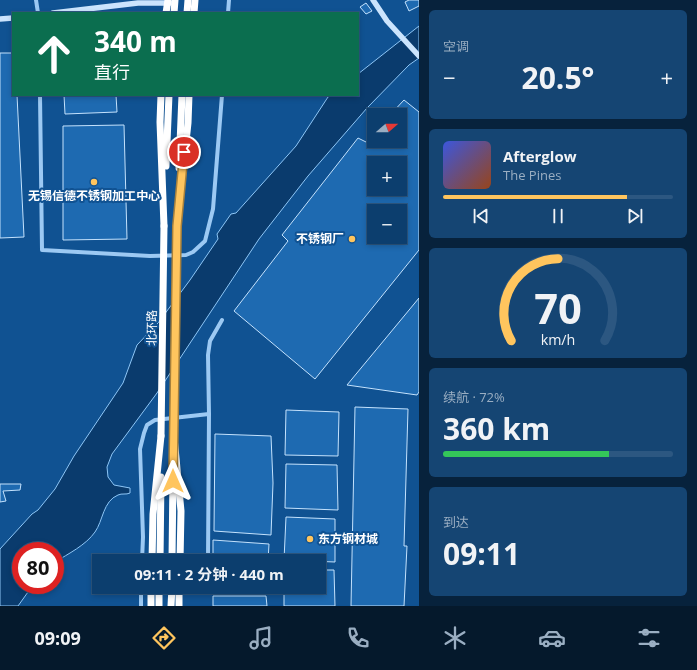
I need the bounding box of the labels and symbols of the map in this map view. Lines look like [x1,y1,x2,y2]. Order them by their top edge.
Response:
north arrow [367,108,407,148]
pin [167,135,201,169]
marker: 无锡信德不锈钢加工中心 [89,177,99,187]
place label: 无锡信德不锈钢加工中心 [28,187,160,204]
place label: 不锈钢厂 [296,230,344,247]
marker: 不锈钢厂 [347,234,357,244]
street label: 北环路 [143,310,160,346]
position arrow [152,460,194,502]
place label: 东方钢材城 [318,530,378,547]
marker: 东方钢材城 [305,534,315,544]
speed limit sign: 80 [12,542,64,594]

